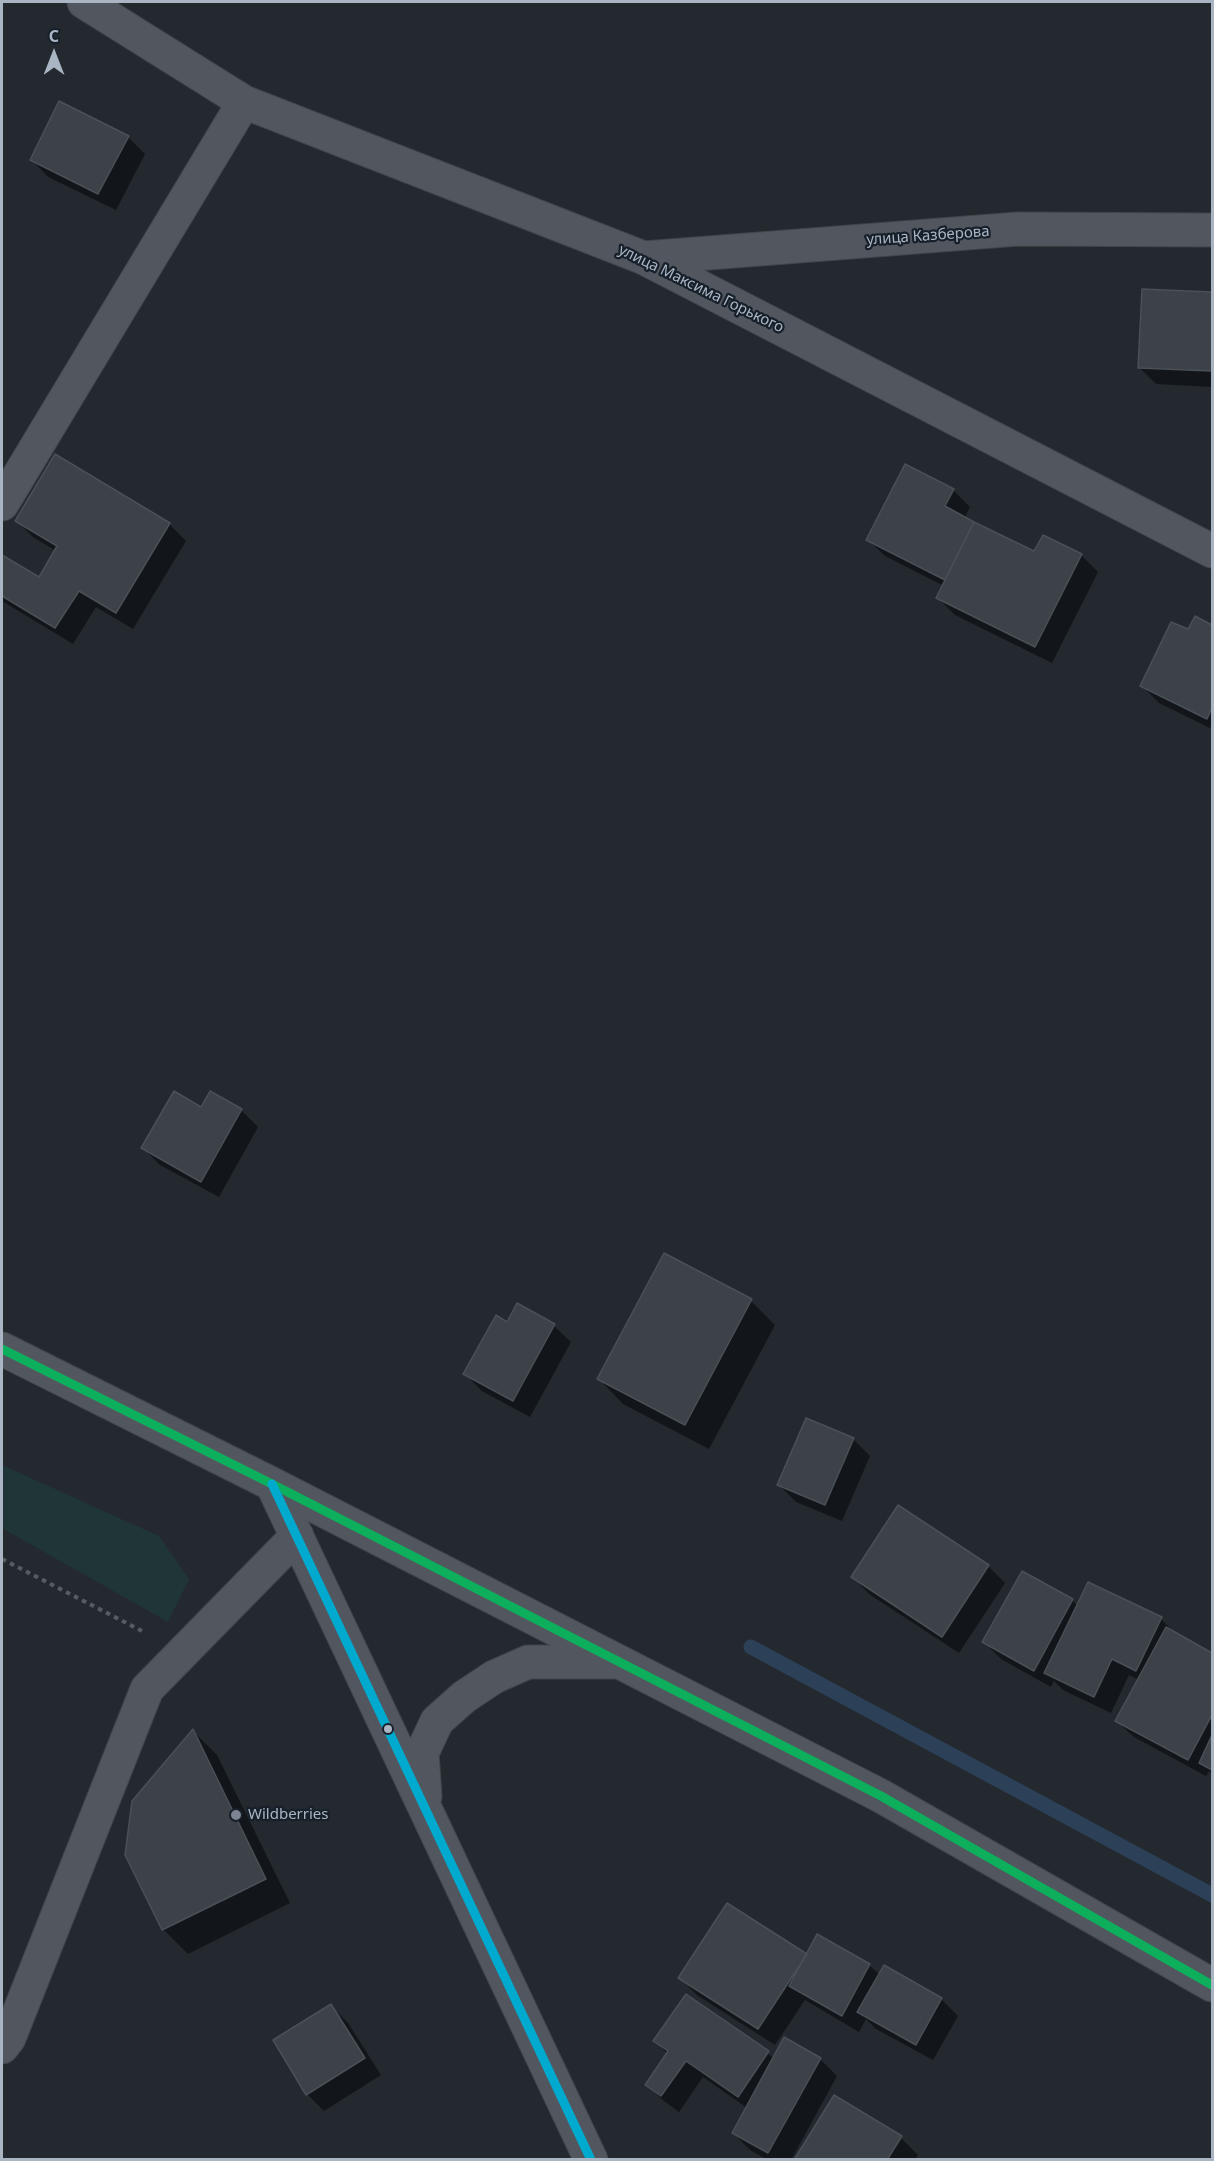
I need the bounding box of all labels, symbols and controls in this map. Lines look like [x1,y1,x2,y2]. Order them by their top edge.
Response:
north arrow [24,24,84,84]
text: С [49,25,59,47]
street label: улица Казберова [866,223,990,249]
street label: улица Максима Горького [615,241,787,337]
unlabelled marker [382,1723,394,1735]
place label: Wildberries [248,1806,329,1824]
marker: Wildberries [229,1808,243,1822]

